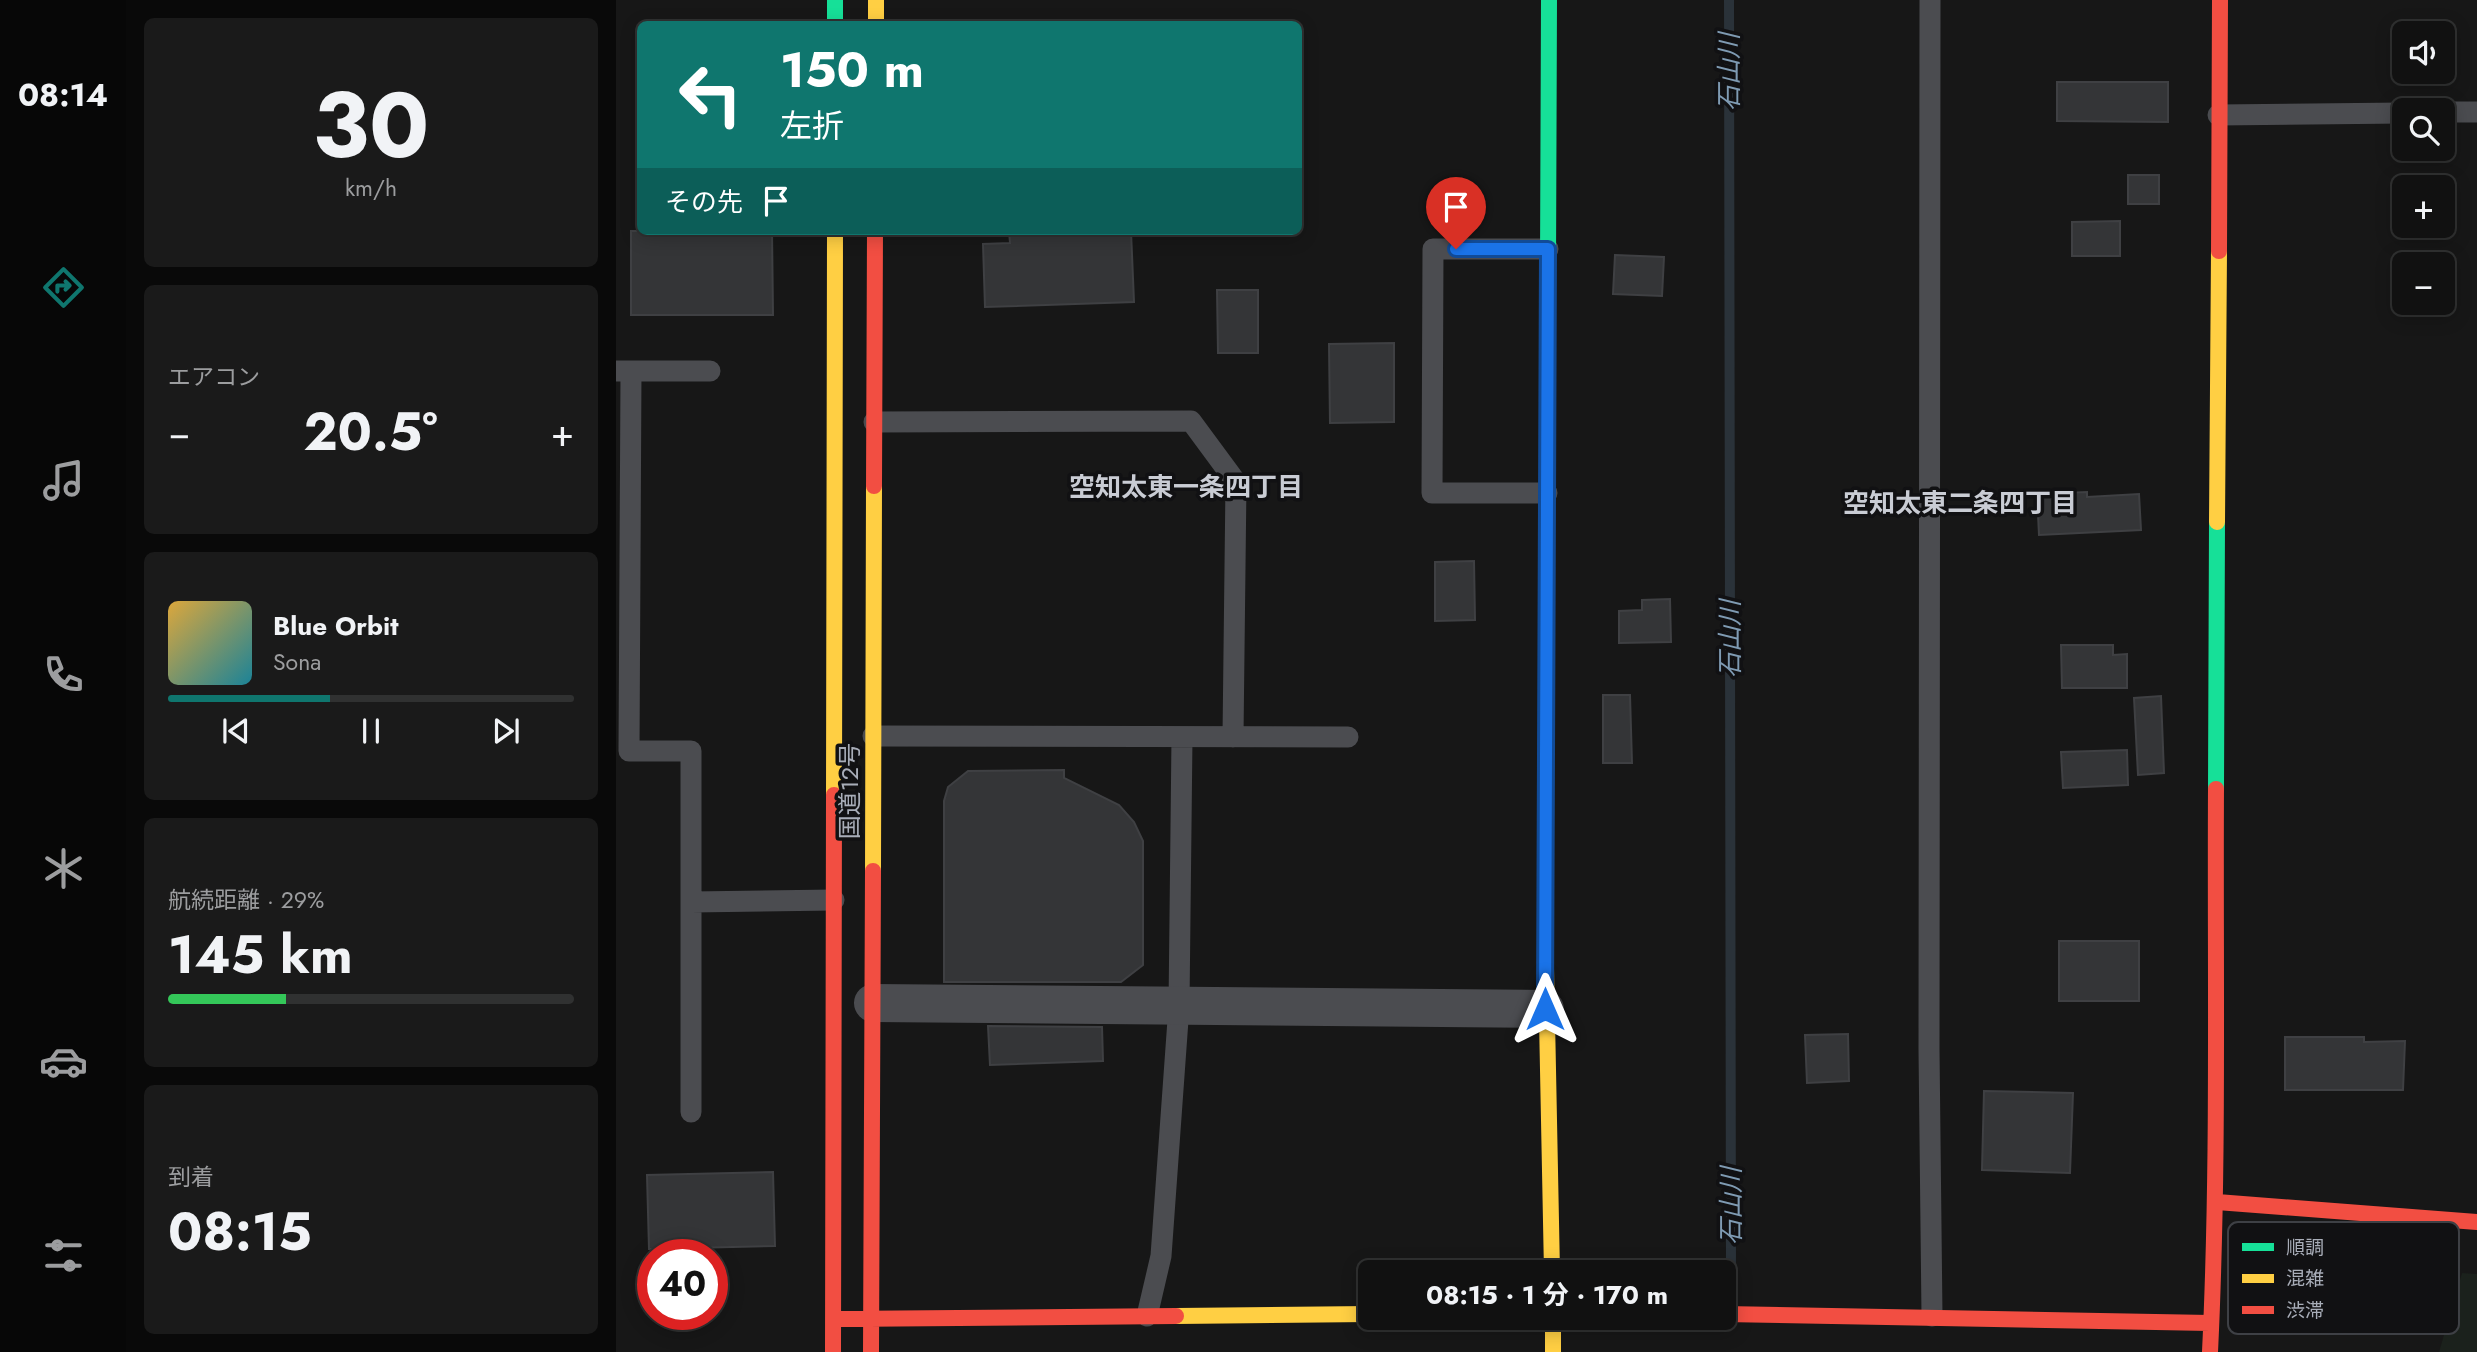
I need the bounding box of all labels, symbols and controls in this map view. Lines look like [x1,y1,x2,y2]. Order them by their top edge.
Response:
map controls [2392,21,2455,315]
button: sound [2392,21,2455,84]
water label: 石山川 [1710,30,1748,111]
text: 150 m [780,35,924,105]
icon: left [665,49,756,140]
text: 30 [313,60,429,191]
text: 08:14 [18,72,108,118]
button: search [2392,98,2455,161]
text: 左折 [780,103,844,149]
text: km/h [345,171,397,205]
button: + [2392,175,2455,238]
pin [1426,177,1486,249]
icon: arrive [757,182,795,220]
text: その先 [665,183,743,221]
icon: arrive [1437,188,1475,226]
button: − [2392,252,2455,315]
icon: directions [39,263,88,312]
text: エアコン [168,360,260,394]
text: 20.5° [303,394,438,470]
text: − [168,405,190,460]
text: + [551,405,574,460]
icon: music [39,456,88,505]
district label: 空知太東一条四丁目 [1069,468,1303,506]
district label: 空知太東二条四丁目 [1843,484,2077,522]
water label: 石山川 [1711,597,1749,678]
text: Blue Orbit [273,607,398,645]
text: Sona [273,645,321,679]
icon: phone [39,650,88,699]
icon: previous [217,712,255,750]
icon: pause [352,712,390,750]
icon: next [487,712,525,750]
street label: 国道12号 [832,743,867,839]
icon: climate [39,844,88,893]
text: 航続距離 · 29% [168,883,324,917]
text: 145 km [168,917,353,993]
position arrow [1508,972,1582,1046]
icon: car [39,1037,88,1086]
text: 到着 [168,1160,214,1194]
water label: 石山川 [1712,1164,1750,1245]
text: 08:15 [168,1194,312,1270]
legend [2228,1222,2459,1334]
icon: filters [39,1231,88,1280]
text: 順調 [2286,1234,2324,1261]
speed limit sign: 40 [637,1239,728,1330]
text: 混雑 [2286,1265,2324,1292]
text: 08:15 · 1 分 · 170 m [1426,1276,1668,1314]
text: 渋滞 [2286,1297,2324,1324]

